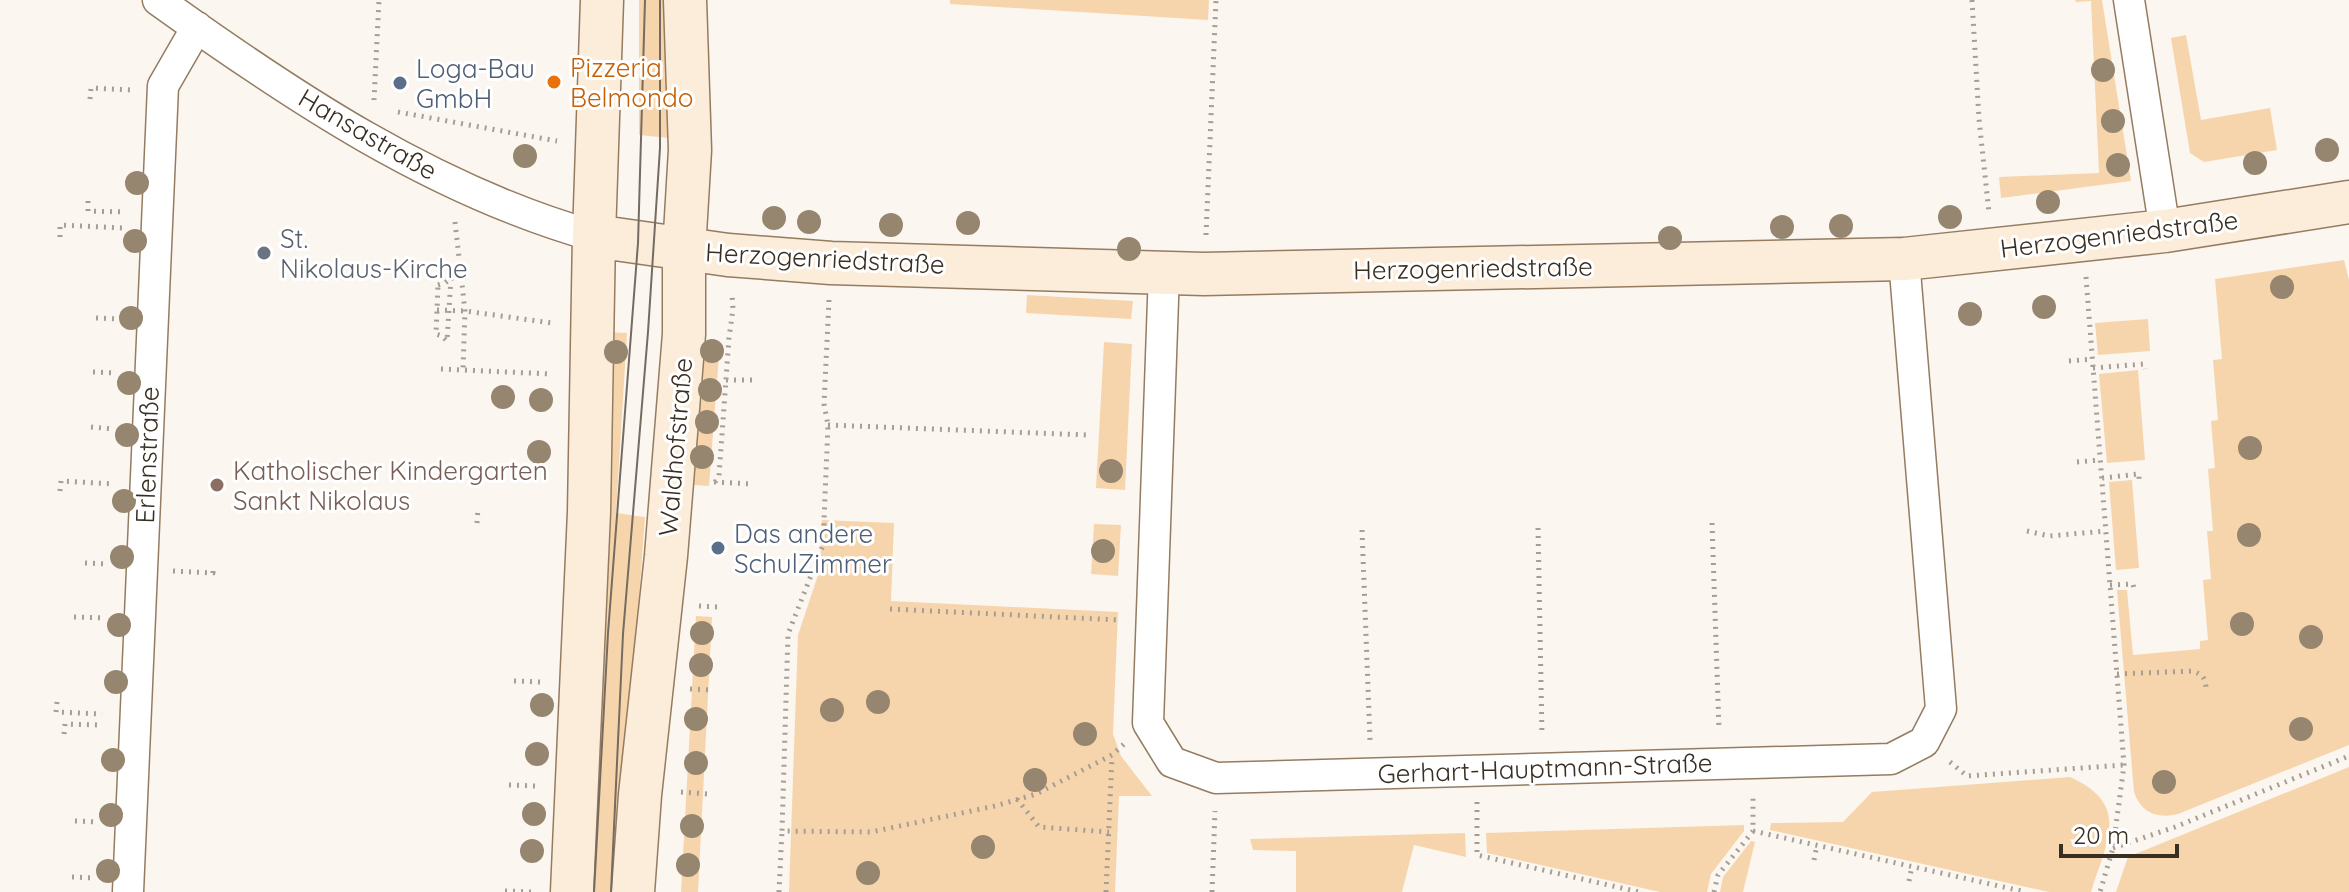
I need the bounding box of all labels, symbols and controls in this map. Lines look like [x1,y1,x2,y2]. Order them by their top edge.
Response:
place label: Pizzeria Belmondo [570,51,693,114]
place label: Loga-Bau GmbH [416,52,535,115]
marker: Pizzeria Belmondo [545,73,563,91]
marker: Loga-Bau GmbH [391,74,409,92]
street label: Hansastraße [293,81,443,187]
street label: Herzogenriedstraße [1998,203,2240,265]
place label: St. Nikolaus-Kirche [280,222,468,285]
street label: Herzogenriedstraße [704,235,946,281]
marker: St. Nikolaus-Kirche [255,244,273,262]
street label: Herzogenriedstraße [1353,249,1593,287]
street label: Waldhofstraße [651,356,699,538]
street label: Erlenstraße [128,386,166,524]
place label: Katholischer Kindergarten Sankt Nikolaus [233,454,548,517]
marker: Katholischer Kindergarten Sankt Nikolaus [208,476,226,494]
place label: Das andere SchulZimmer [734,517,892,580]
marker: Das andere SchulZimmer [709,539,727,557]
street label: Gerhart-Hauptmann-Straße [1377,746,1713,790]
scale bar [2061,808,2177,858]
text: 20 m [2073,820,2129,850]

